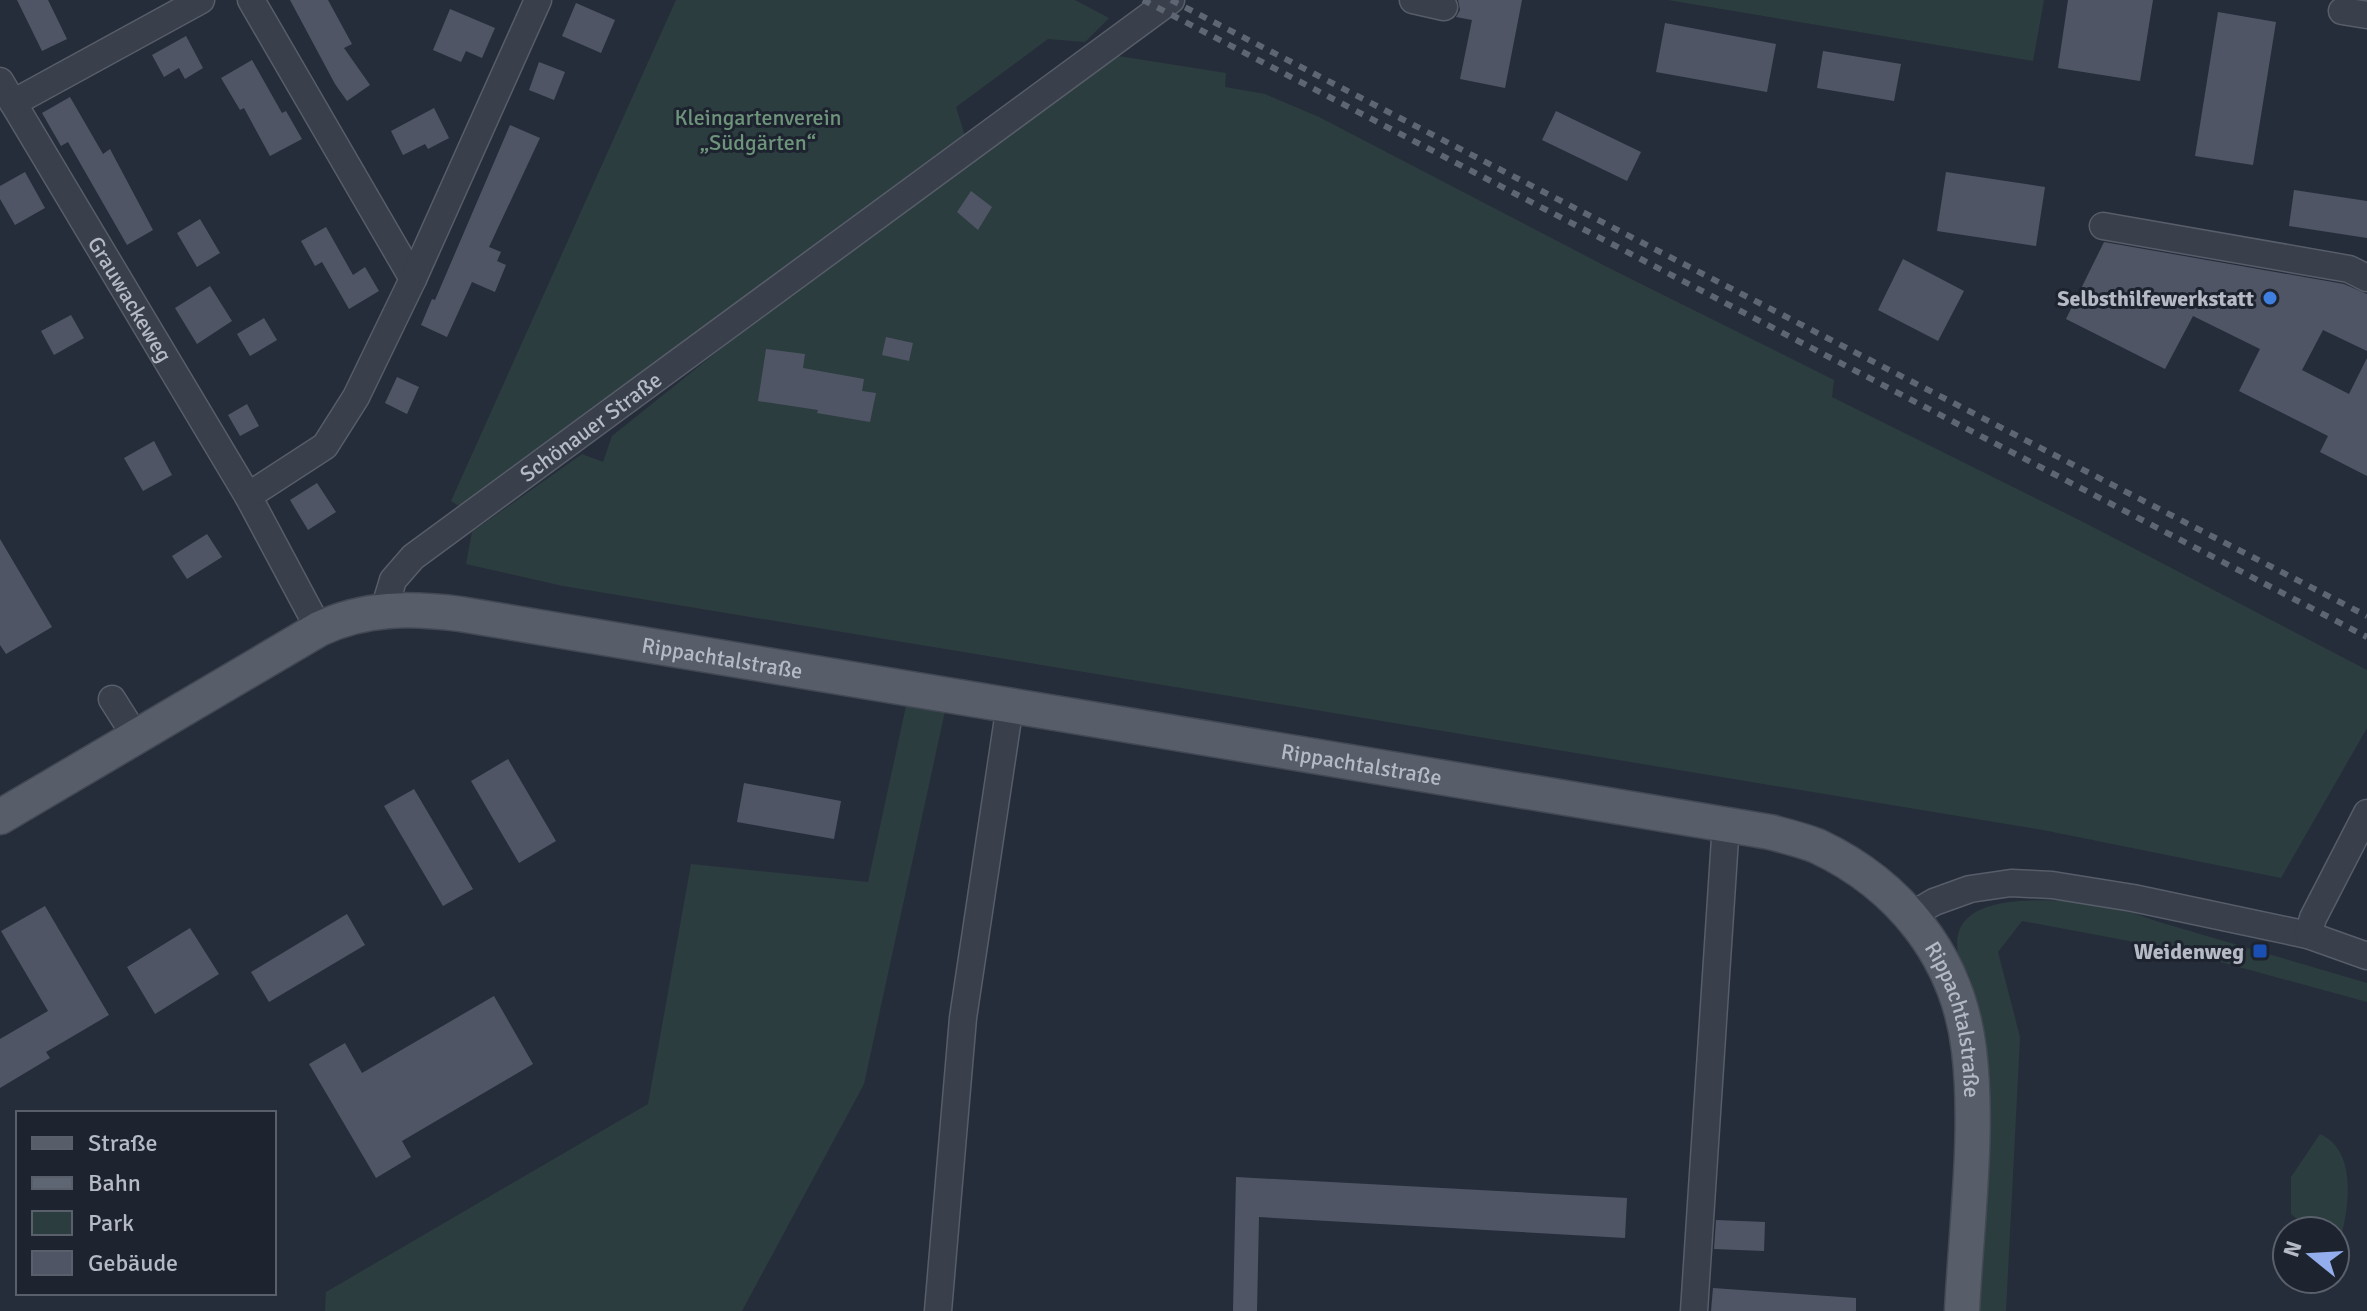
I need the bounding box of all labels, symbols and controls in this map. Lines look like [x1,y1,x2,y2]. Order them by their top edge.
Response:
park label: Kleingartenverein „Südgärten“ [674,104,842,156]
street label: Grauwackeweg [82,231,178,367]
place label: Selbsthilfewerkstatt [2057,285,2254,312]
marker: Selbsthilfewerkstatt [2261,289,2279,307]
street label: Schönauer Straße [514,366,667,488]
street label: Rippachtalstraße [640,631,805,684]
street label: Rippachtalstraße [1279,737,1444,791]
street label: Rippachtalstraße [1919,936,1986,1098]
place label: Weidenweg [2134,938,2244,965]
marker: Weidenweg [2251,942,2269,960]
legend [16,1111,276,1295]
text: Straße [88,1128,158,1158]
text: Bahn [88,1168,141,1198]
text: Park [88,1208,134,1238]
north arrow [2271,1215,2351,1295]
text: N [2277,1238,2308,1260]
text: Gebäude [88,1248,178,1278]

